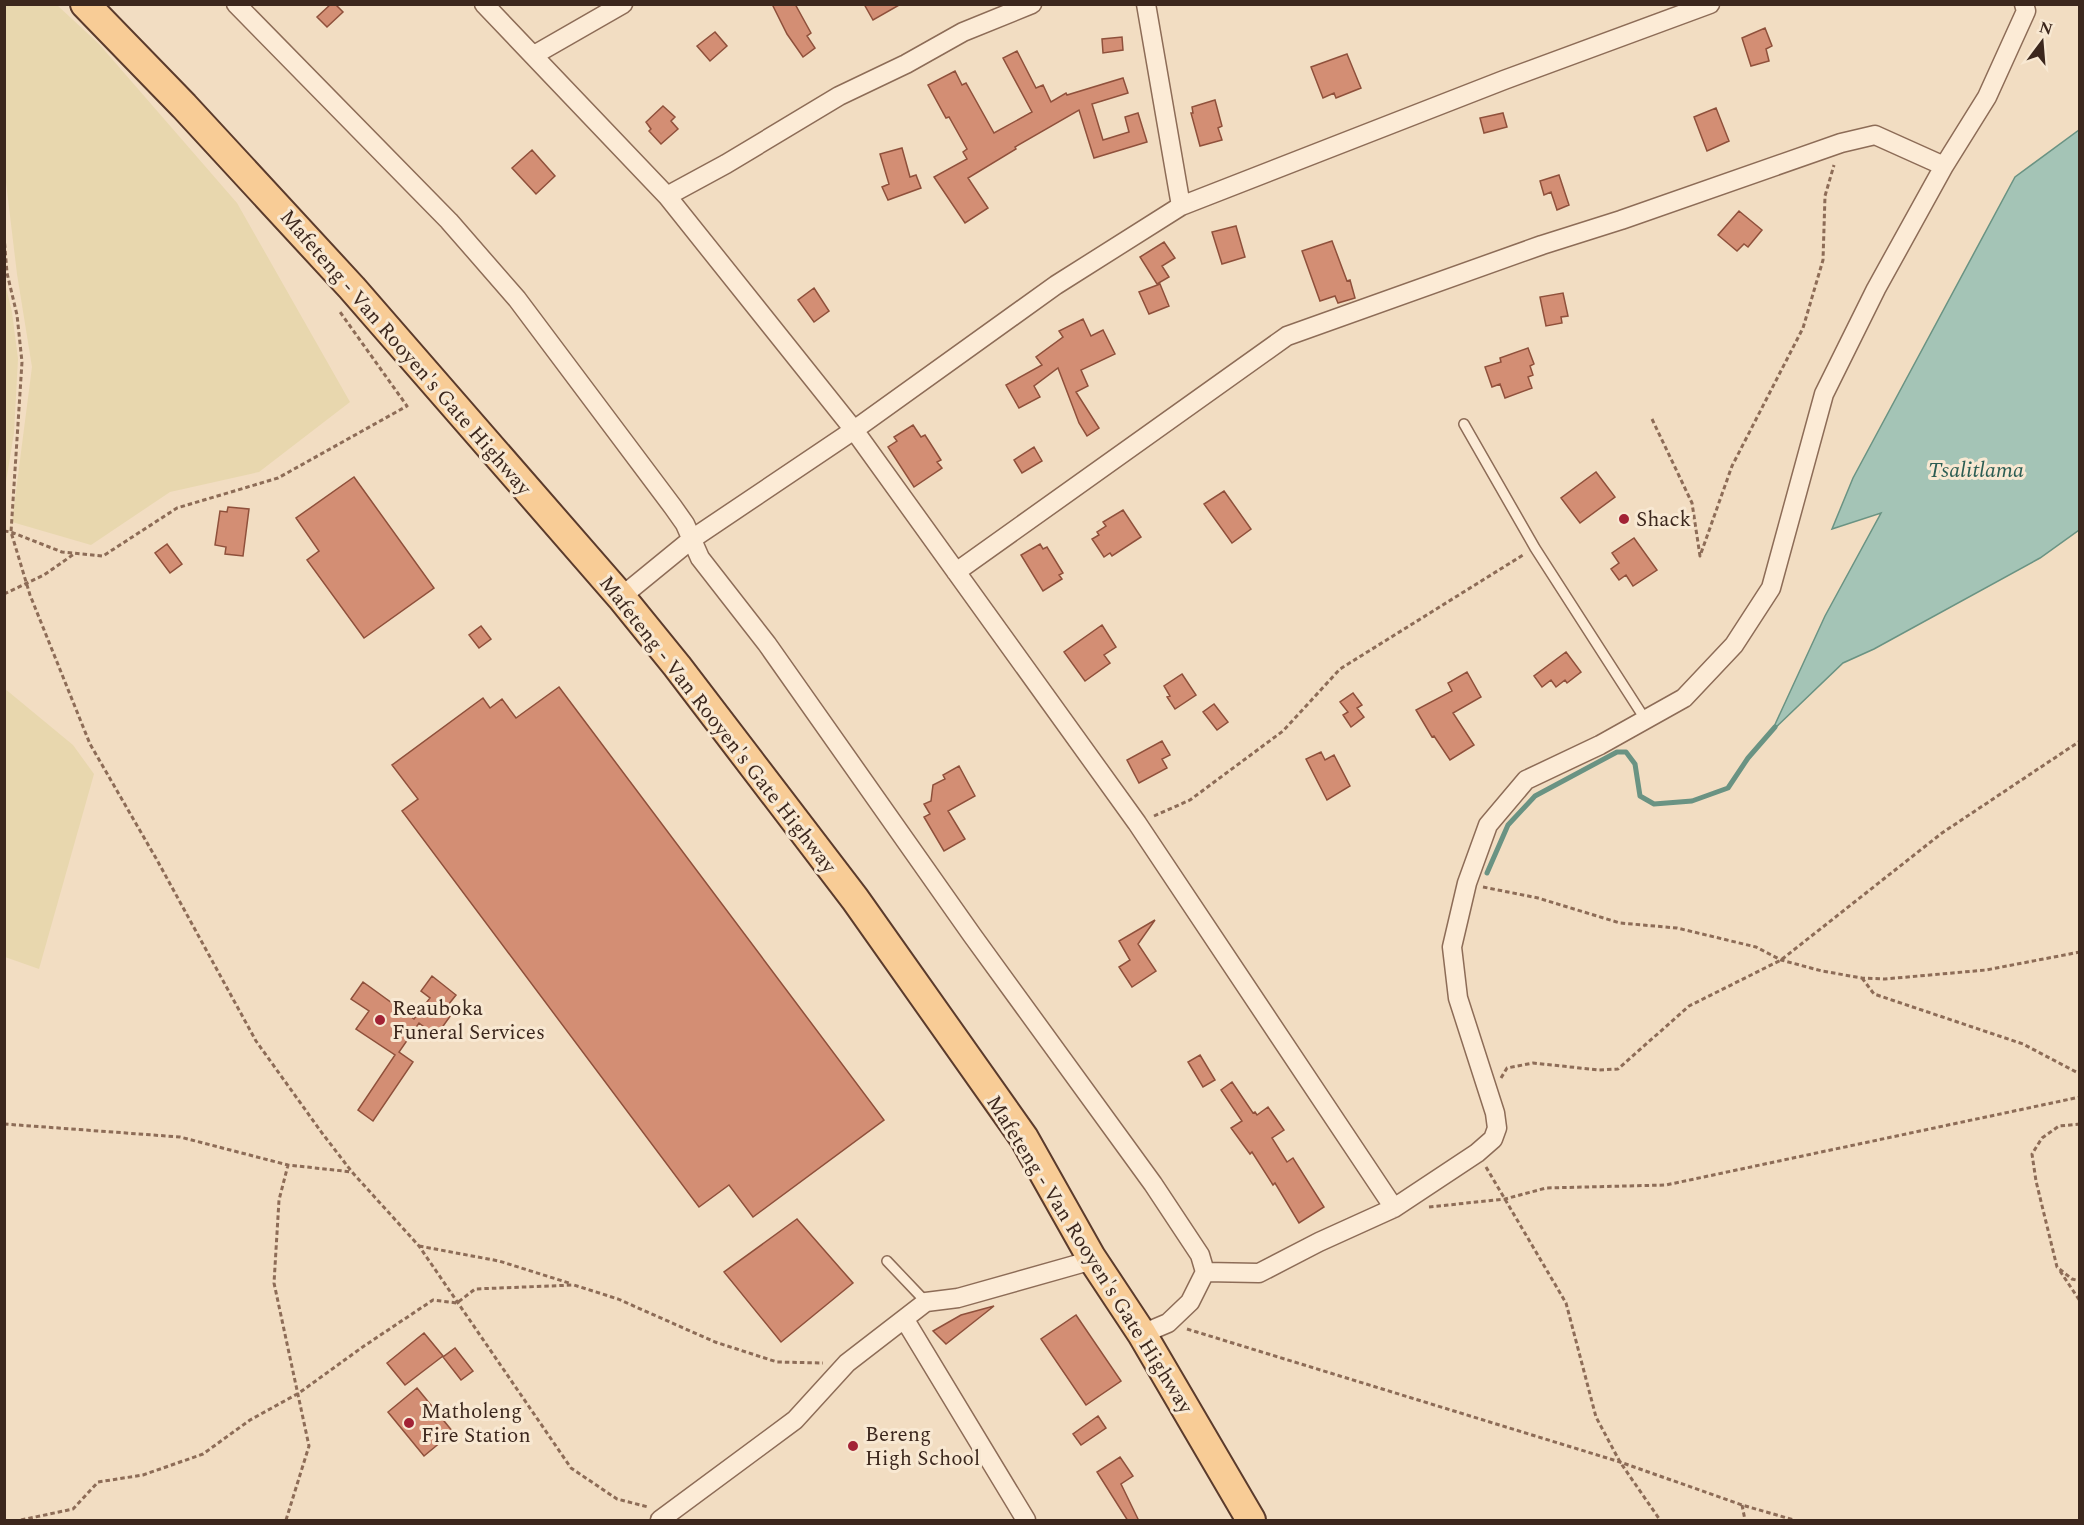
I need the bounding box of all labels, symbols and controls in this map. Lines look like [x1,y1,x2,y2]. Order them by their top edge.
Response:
north arrow [2012,12,2072,72]
text: N [2036,15,2055,42]
street label: Mafeteng - Van Rooyen's Gate Highway [272,202,539,504]
water label: Tsalitlama [1928,454,2024,487]
place label: Shack [1636,504,1692,536]
marker: Shack [1617,512,1631,526]
street label: Mafeteng - Van Rooyen's Gate Highway [591,569,844,881]
place label: Reauboka Funeral Services [392,993,545,1049]
marker: Reauboka Funeral Services [373,1013,387,1027]
street label: Mafeteng - Van Rooyen's Gate Highway [977,1089,1201,1421]
place label: Matholeng Fire Station [421,1396,531,1452]
marker: Matholeng Fire Station [402,1416,416,1430]
place label: Bereng High School [865,1419,980,1475]
marker: Bereng High School [846,1439,860,1453]

